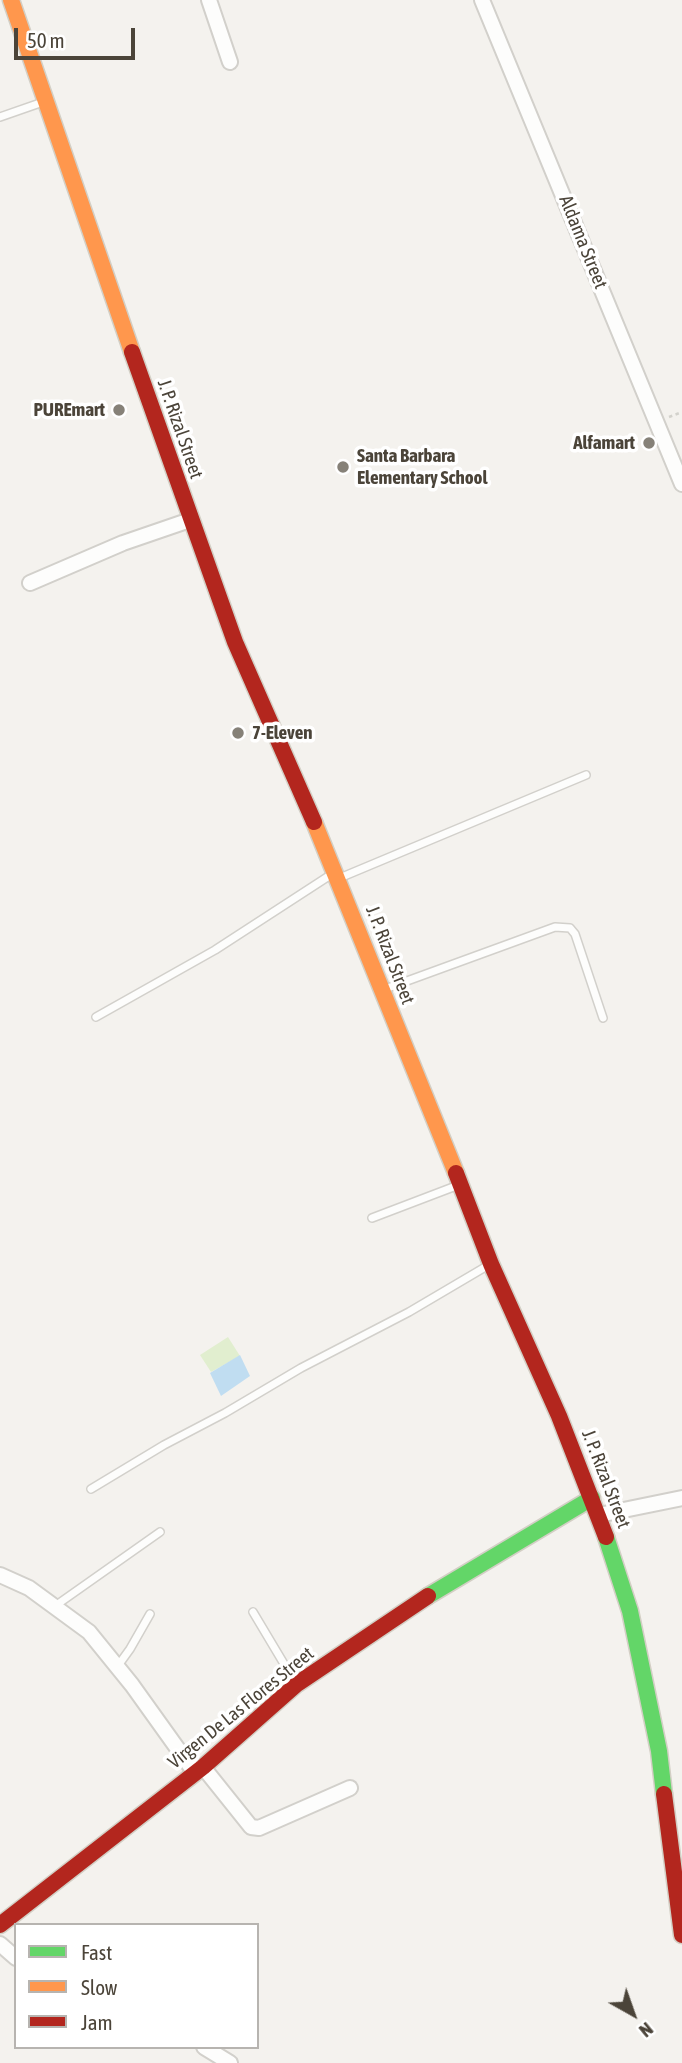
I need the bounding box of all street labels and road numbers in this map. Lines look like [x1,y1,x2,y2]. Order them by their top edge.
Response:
street label: Aldama Street [554,192,612,292]
street label: J. P. Rizal Street [152,376,208,482]
street label: J. P. Rizal Street [361,902,419,1008]
street label: J. P. Rizal Street [577,1426,635,1532]
street label: Virgen De Las Flores Street [164,1642,318,1774]

